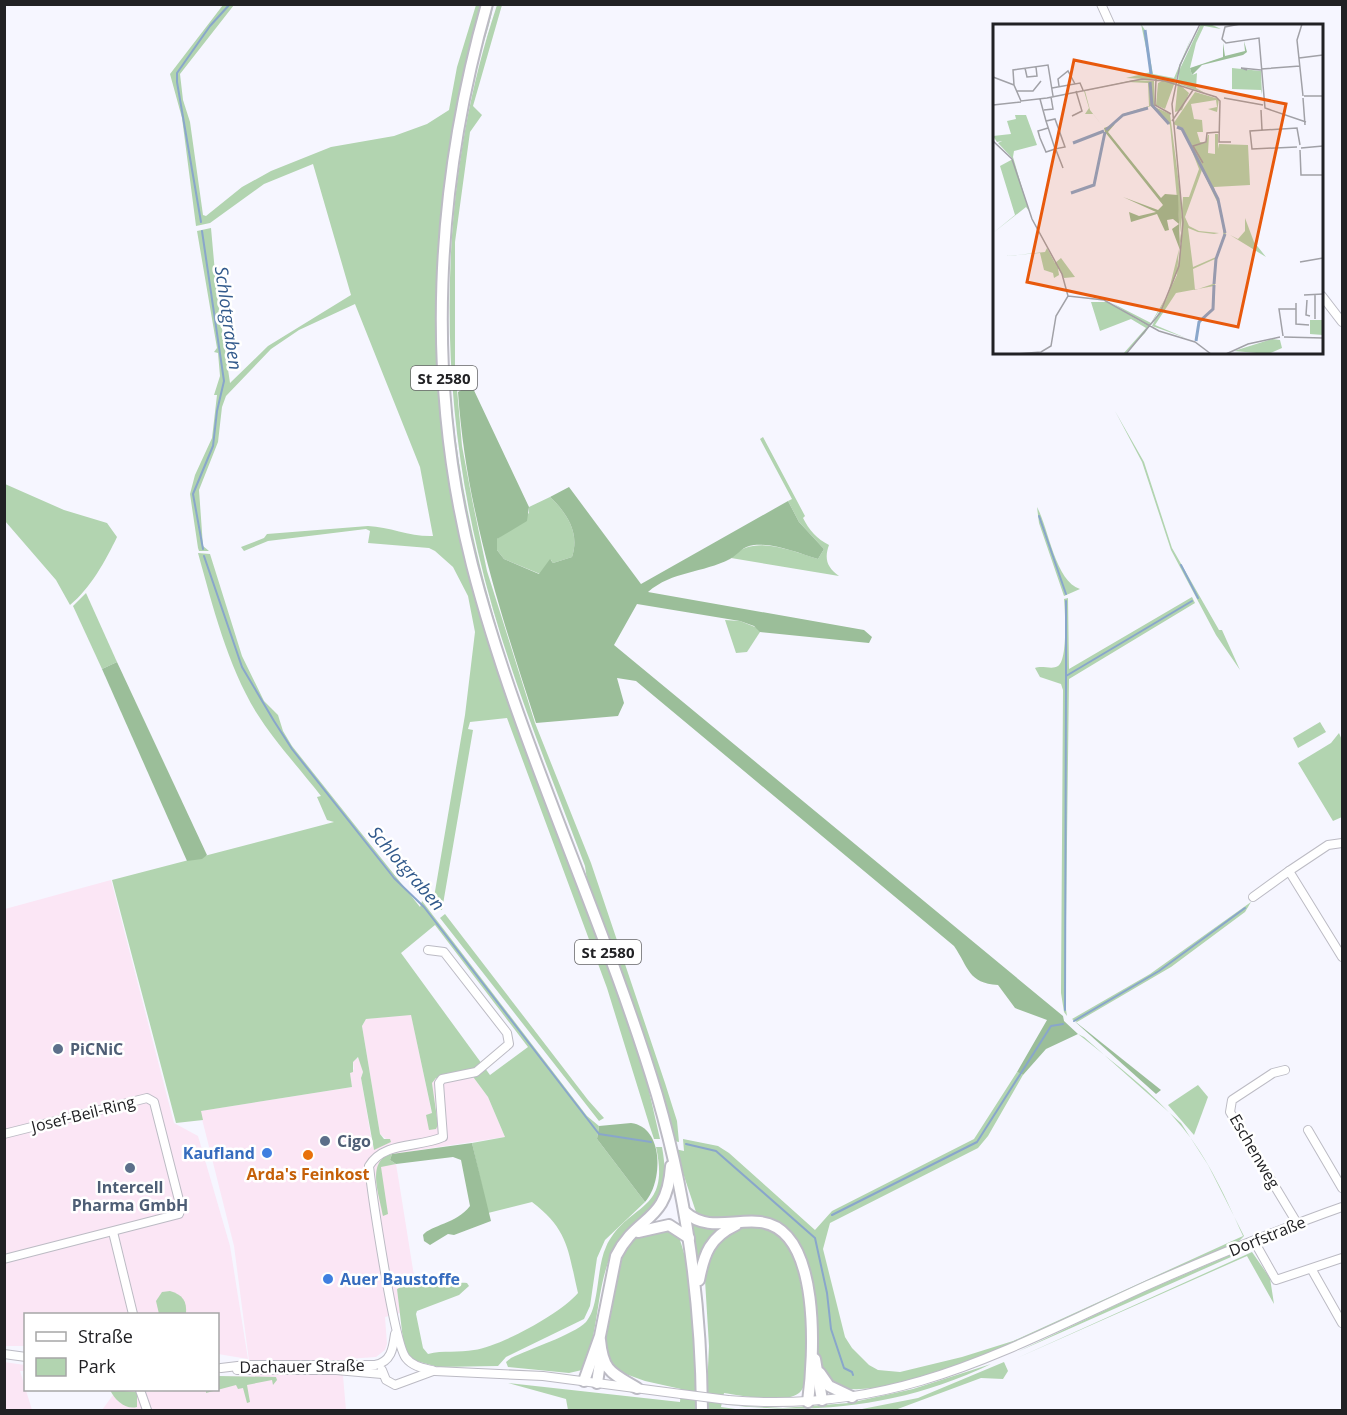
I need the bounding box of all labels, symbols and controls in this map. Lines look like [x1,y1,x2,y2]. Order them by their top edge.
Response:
inset map [993,24,1323,354]
water label: Schlotgraben [210,265,248,371]
road number: St 2580 [411,366,477,390]
water label: Schlotgraben [364,821,450,915]
road number: St 2580 [575,940,641,964]
place label: PiCNiC [70,1038,123,1060]
marker: PiCNiC [51,1042,65,1056]
street label: Josef-Beil-Ring [27,1090,137,1138]
street label: Eschenweg [1225,1110,1285,1193]
place label: Cigo [337,1130,371,1152]
marker: Cigo [318,1134,332,1148]
place label: Kaufland [183,1142,255,1164]
marker: Kaufland [260,1146,274,1160]
marker: Arda's Feinkost [301,1148,315,1162]
marker: Intercell Pharma GmbH [123,1161,137,1175]
place label: Arda's Feinkost [247,1163,369,1185]
place label: Intercell Pharma GmbH [72,1176,188,1216]
street label: Dorfstraße [1225,1211,1309,1261]
place label: Auer Baustoffe [340,1268,460,1290]
marker: Auer Baustoffe [321,1272,335,1286]
legend [24,1313,219,1391]
text: Straße [78,1324,133,1348]
text: Park [78,1354,116,1378]
street label: Dachauer Straße [239,1354,365,1378]

